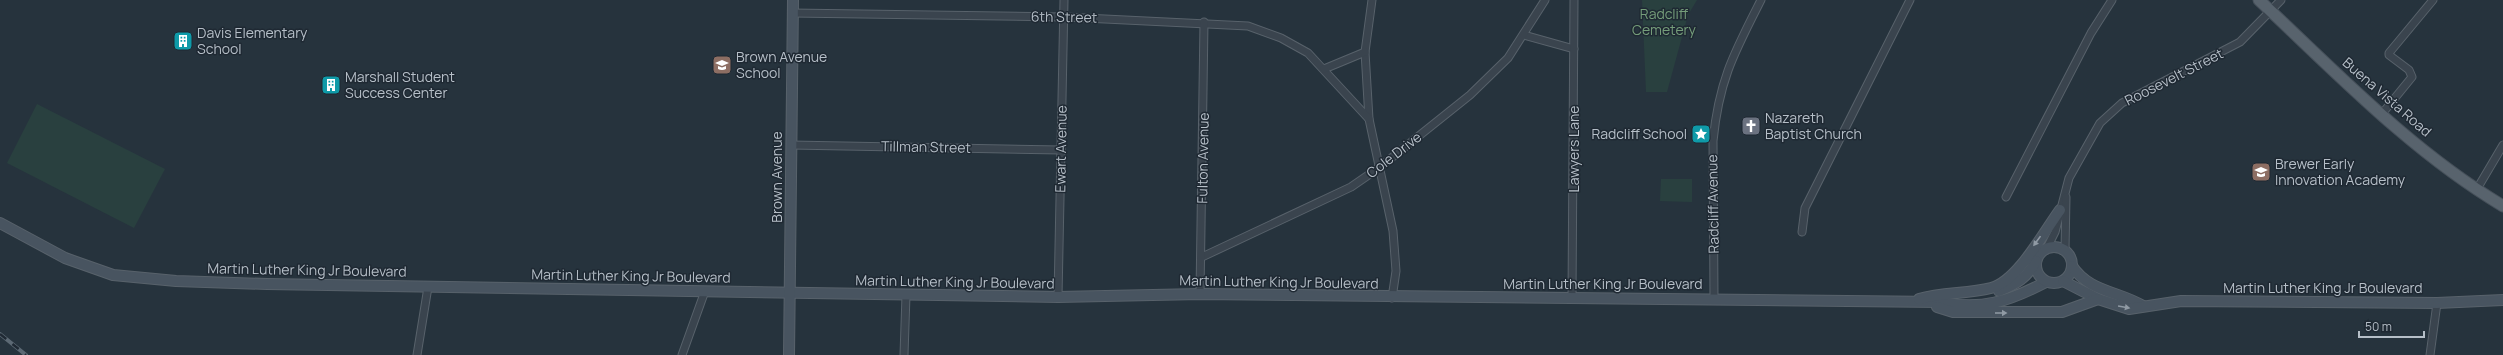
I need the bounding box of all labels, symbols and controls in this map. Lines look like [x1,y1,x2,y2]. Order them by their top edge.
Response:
park label: Radcliff Cemetery [1632,4,1697,39]
street label: 6th Street [1031,6,1098,27]
place label: Davis Elementary School [197,23,308,58]
building icon: Davis Elementary School [172,30,194,52]
street label: Roosevelt Street [2121,43,2227,110]
place label: Brown Avenue School [736,47,827,82]
street label: Buena Vista Road [2339,53,2436,141]
school or university icon: Brown Avenue School [711,54,733,76]
place label: Marshall Student Success Center [345,67,455,102]
building icon: Marshall Student Success Center [320,74,342,96]
street label: Ewart Avenue [1050,105,1071,193]
street label: Lawyers Lane [1564,106,1583,192]
place label: Nazareth Baptist Church [1765,108,1862,143]
street label: Fulton Avenue [1192,112,1213,204]
church icon: Nazareth Baptist Church [1740,115,1762,137]
place icon: Radcliff School [1690,123,1712,145]
place label: Radcliff School [1591,124,1687,143]
street label: Cole Drive [1362,127,1425,182]
street label: Brown Avenue [767,131,786,223]
street label: Tillman Street [881,136,972,157]
street label: Radcliff Avenue [1702,154,1723,254]
place label: Brewer Early Innovation Academy [2275,154,2406,189]
school or university icon: Brewer Early Innovation Academy [2250,161,2272,183]
one-way arrow [2033,236,2041,247]
street label: Martin Luther King Jr Boulevard [207,258,407,281]
street label: Martin Luther King Jr Boulevard [531,264,731,287]
street label: Martin Luther King Jr Boulevard [855,270,1055,293]
street label: Martin Luther King Jr Boulevard [1179,270,1379,293]
street label: Martin Luther King Jr Boulevard [1503,274,1703,293]
street label: Martin Luther King Jr Boulevard [2223,278,2423,297]
one-way arrow [2118,304,2131,310]
one-way arrow [1995,310,2008,316]
scale bar [2359,313,2424,339]
text: 50 m [2365,318,2392,335]

